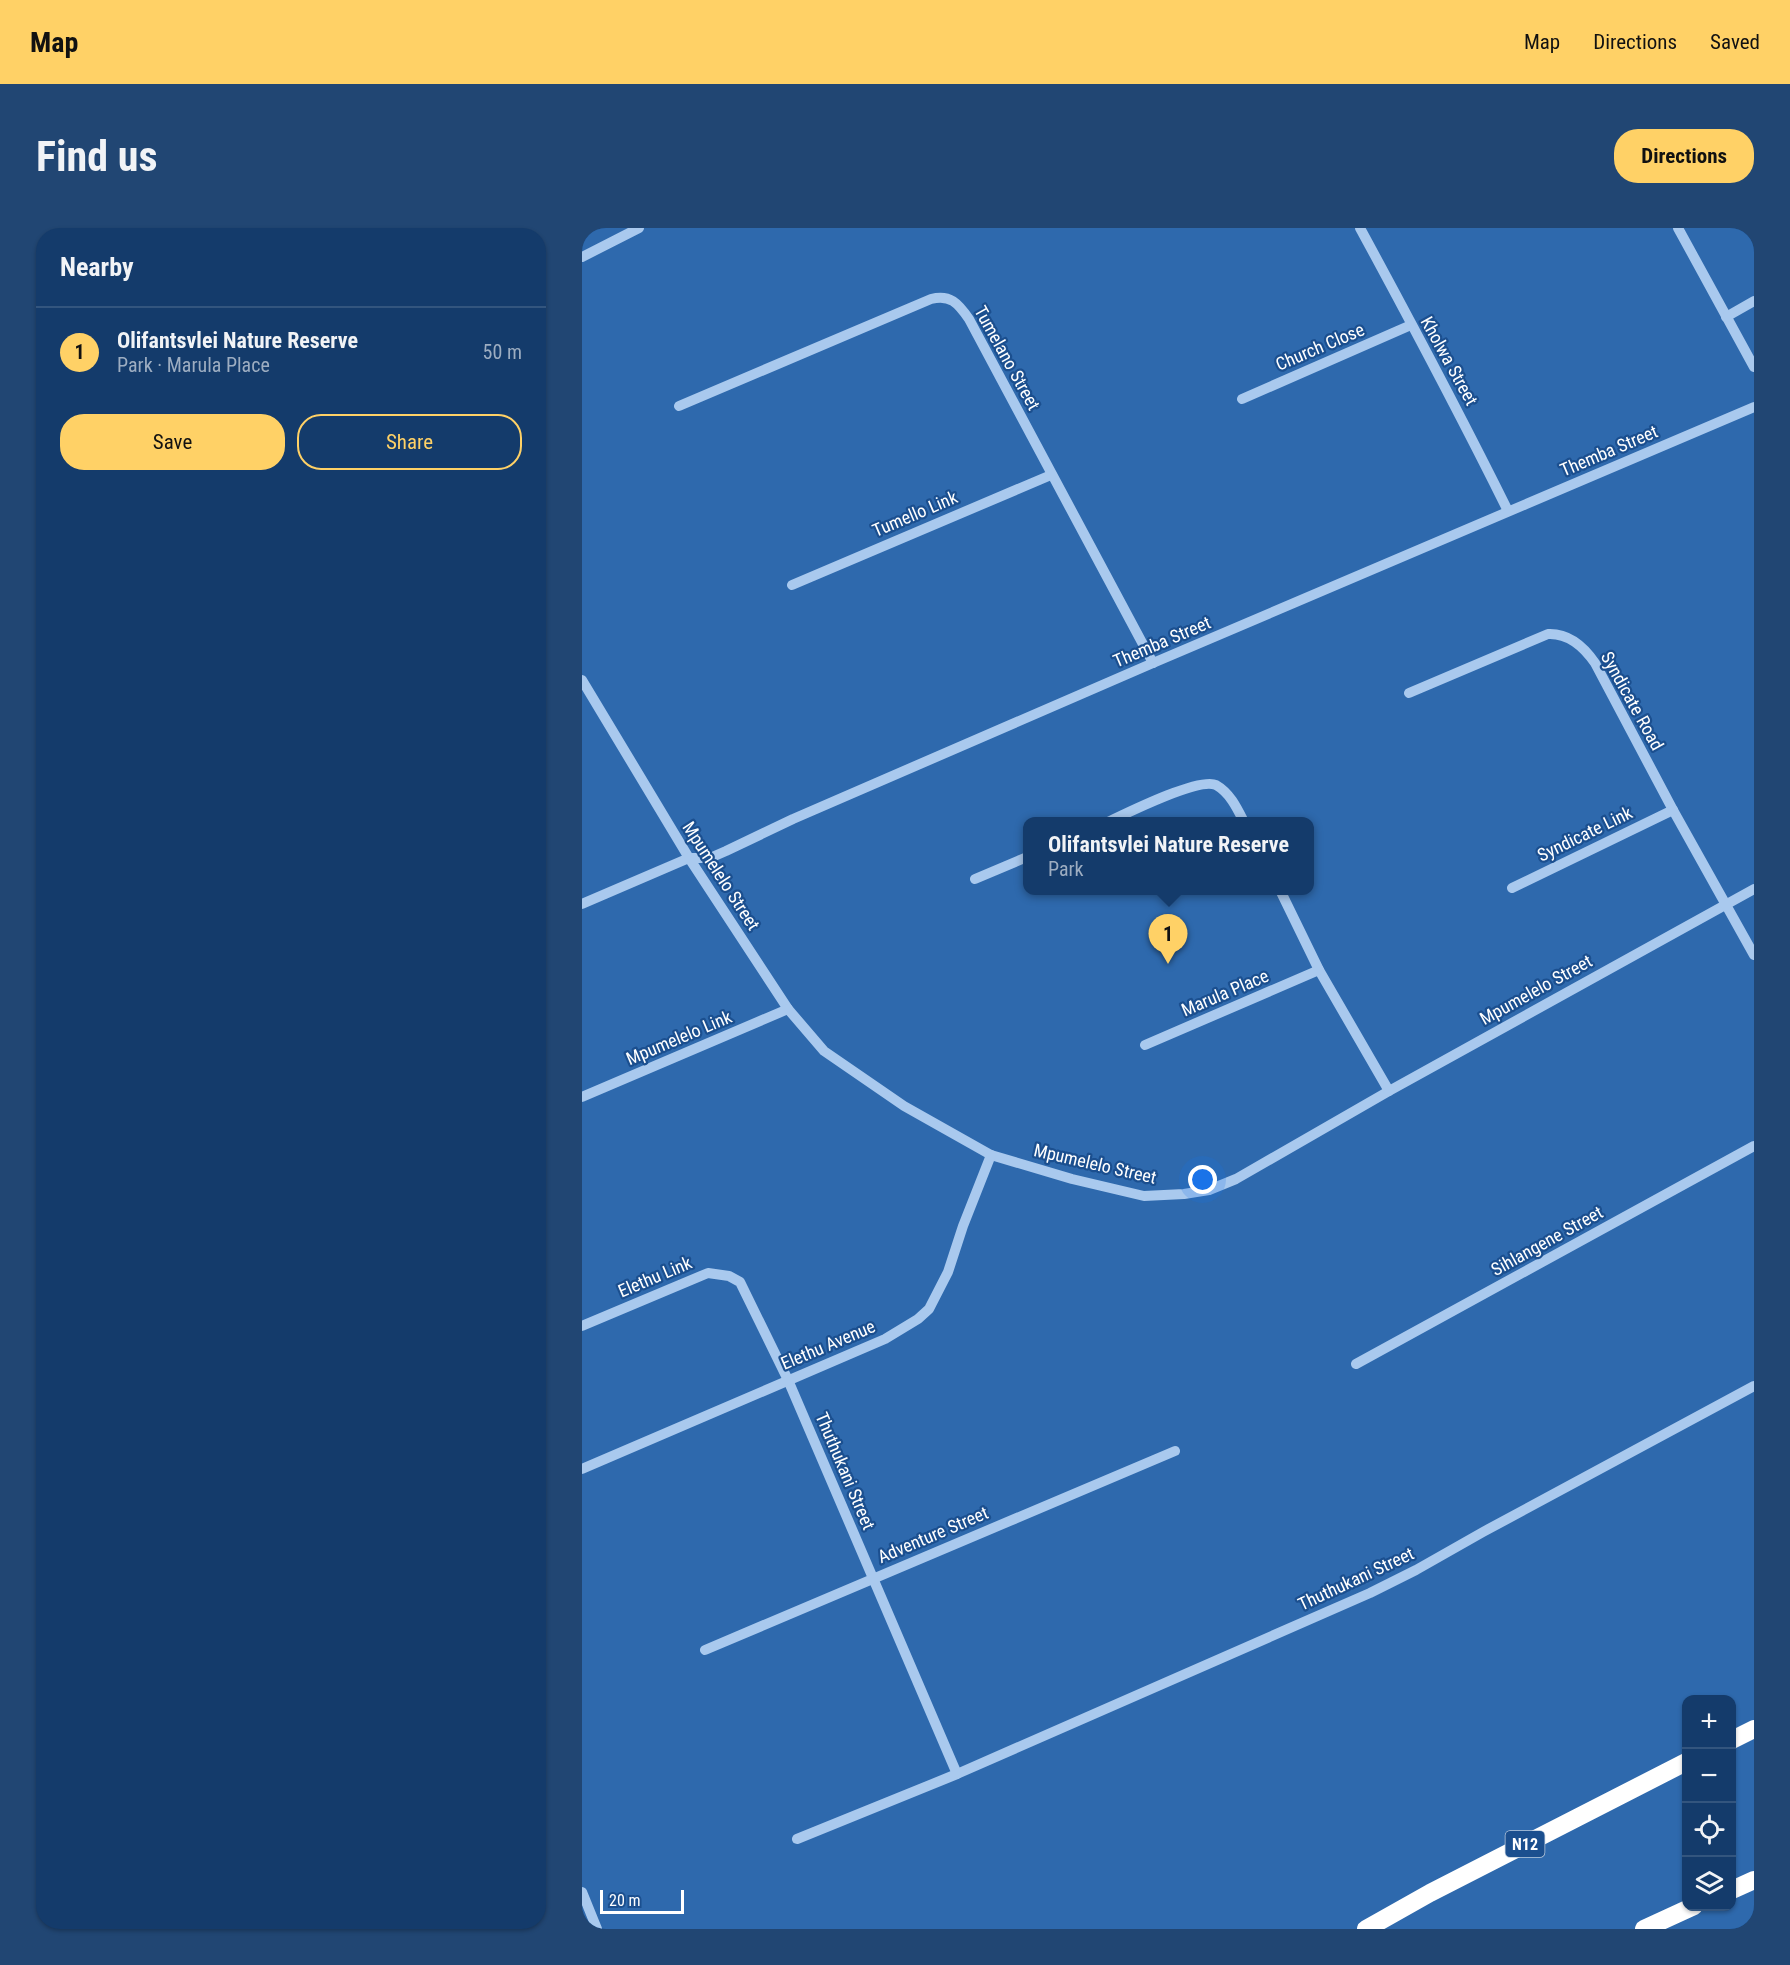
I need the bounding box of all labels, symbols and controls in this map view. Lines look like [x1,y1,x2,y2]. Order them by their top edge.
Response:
text: Map [30,26,78,59]
text: Map [1524,30,1560,54]
text: Directions [1593,30,1677,54]
text: Saved [1710,30,1760,54]
button: Directions [1614,129,1754,183]
text: Find us [36,132,157,181]
text: Nearby [60,252,134,282]
street label: Tumelano Street [970,302,1045,414]
street label: Kholwa Street [1416,313,1482,409]
street label: Church Close [1272,318,1367,375]
text: Olifantsvlei Nature Reserve [117,328,358,353]
text: 1 [74,340,85,364]
text: 50 m [483,340,522,364]
text: Park · Marula Place [117,353,270,377]
button: Save [60,414,285,470]
button: Share [297,414,522,470]
street label: Themba Street [1557,421,1661,480]
street label: Tumello Link [869,486,960,541]
street label: Themba Street [1110,612,1214,671]
street label: Syndicate Road [1597,648,1668,754]
street label: Syndicate Link [1534,802,1636,866]
popup [1023,817,1314,895]
street label: Mpumelelo Street [679,818,764,934]
text: Olifantsvlei Nature Reserve [1048,832,1289,857]
text: Park [1048,857,1084,881]
pin: 1 [1148,914,1188,964]
street label: Mpumelelo Street [1476,950,1596,1029]
street label: Marula Place [1178,965,1272,1020]
street label: Mpumelelo Link [623,1006,735,1069]
street label: Mpumelelo Street [1032,1139,1158,1188]
your location [1188,1165,1217,1194]
street label: Sihlangene Street [1487,1201,1606,1280]
street label: Elethu Link [615,1252,695,1301]
street label: Elethu Avenue [778,1315,878,1374]
street label: Thuthukani Street [811,1409,880,1533]
street label: Adventure Street [874,1502,991,1567]
street label: Thuthukani Street [1295,1543,1417,1615]
map controls [1682,1695,1736,1911]
button: + [1682,1695,1736,1749]
button: − [1682,1749,1736,1803]
button: locate [1682,1803,1736,1857]
road number: N12 [1506,1831,1544,1857]
button: layers [1682,1857,1736,1911]
scale bar [600,1887,684,1914]
text: 20 m [609,1891,641,1910]

